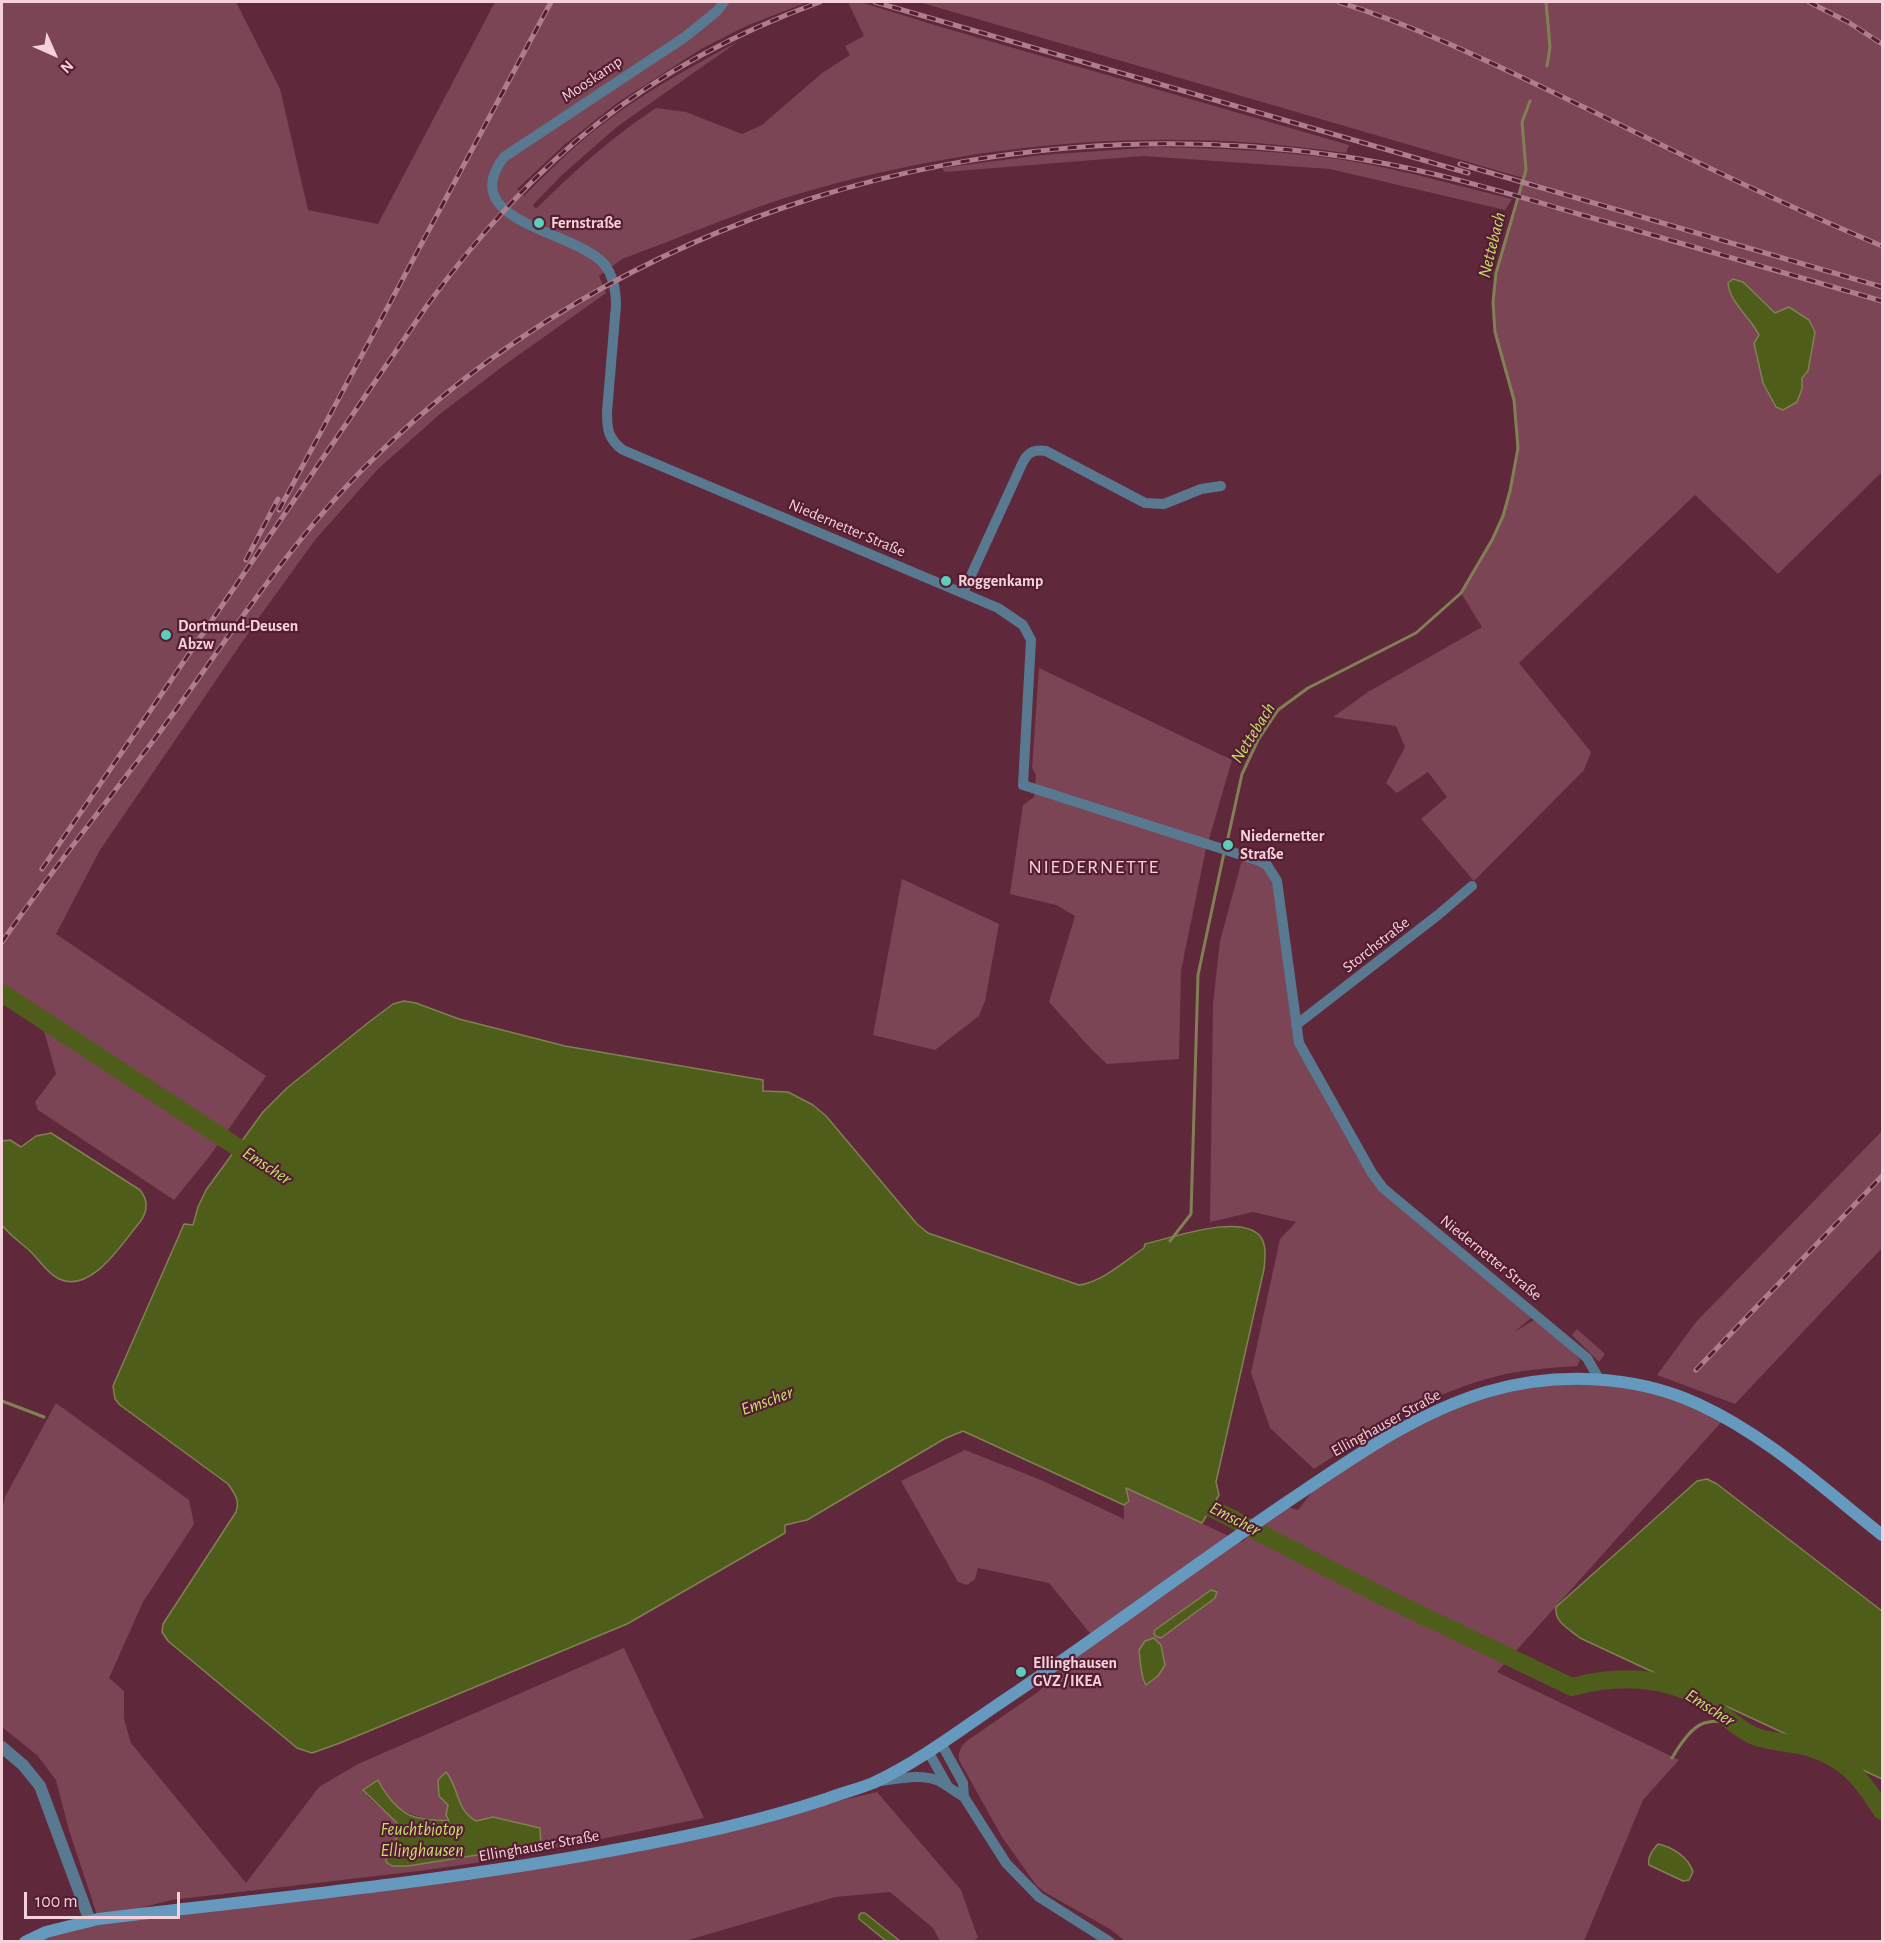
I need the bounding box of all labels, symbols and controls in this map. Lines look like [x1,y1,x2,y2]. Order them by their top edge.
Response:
north arrow [24,24,84,84]
street label: Mooskamp [558,52,626,106]
text: N [57,57,76,76]
water label: Nettebach [1473,210,1511,280]
place label: Fernstraße [551,213,621,233]
marker: Fernstraße [532,216,546,230]
street label: Niedernetter Straße [786,495,908,561]
place label: Roggenkamp [958,571,1043,591]
marker: Roggenkamp [939,574,953,588]
place label: Dortmund-Deusen Abzw [178,616,298,654]
marker: Dortmund-Deusen Abzw [159,628,173,642]
water label: Nettebach [1226,699,1280,767]
place label: Niedernetter Straße [1240,826,1324,864]
marker: Niedernetter Straße [1221,838,1235,852]
district label: NIEDERNETTE [1028,855,1160,879]
street label: Storchstraße [1339,913,1413,977]
water label: Emscher [239,1142,295,1190]
street label: Niedernetter Straße [1436,1211,1546,1305]
water label: Emscher [738,1382,796,1420]
street label: Ellinghauser Straße [1328,1385,1444,1461]
water label: Emscher [1206,1497,1264,1541]
place label: Ellinghausen GVZ / IKEA [1033,1653,1117,1691]
marker: Ellinghausen GVZ / IKEA [1014,1665,1028,1679]
water label: Emscher [1681,1685,1739,1731]
water label: Feuchtbiotop Ellinghausen [380,1819,464,1862]
street label: Ellinghauser Straße [477,1826,601,1866]
scale bar [27,1880,183,1918]
text: 100 m [35,1893,78,1911]

